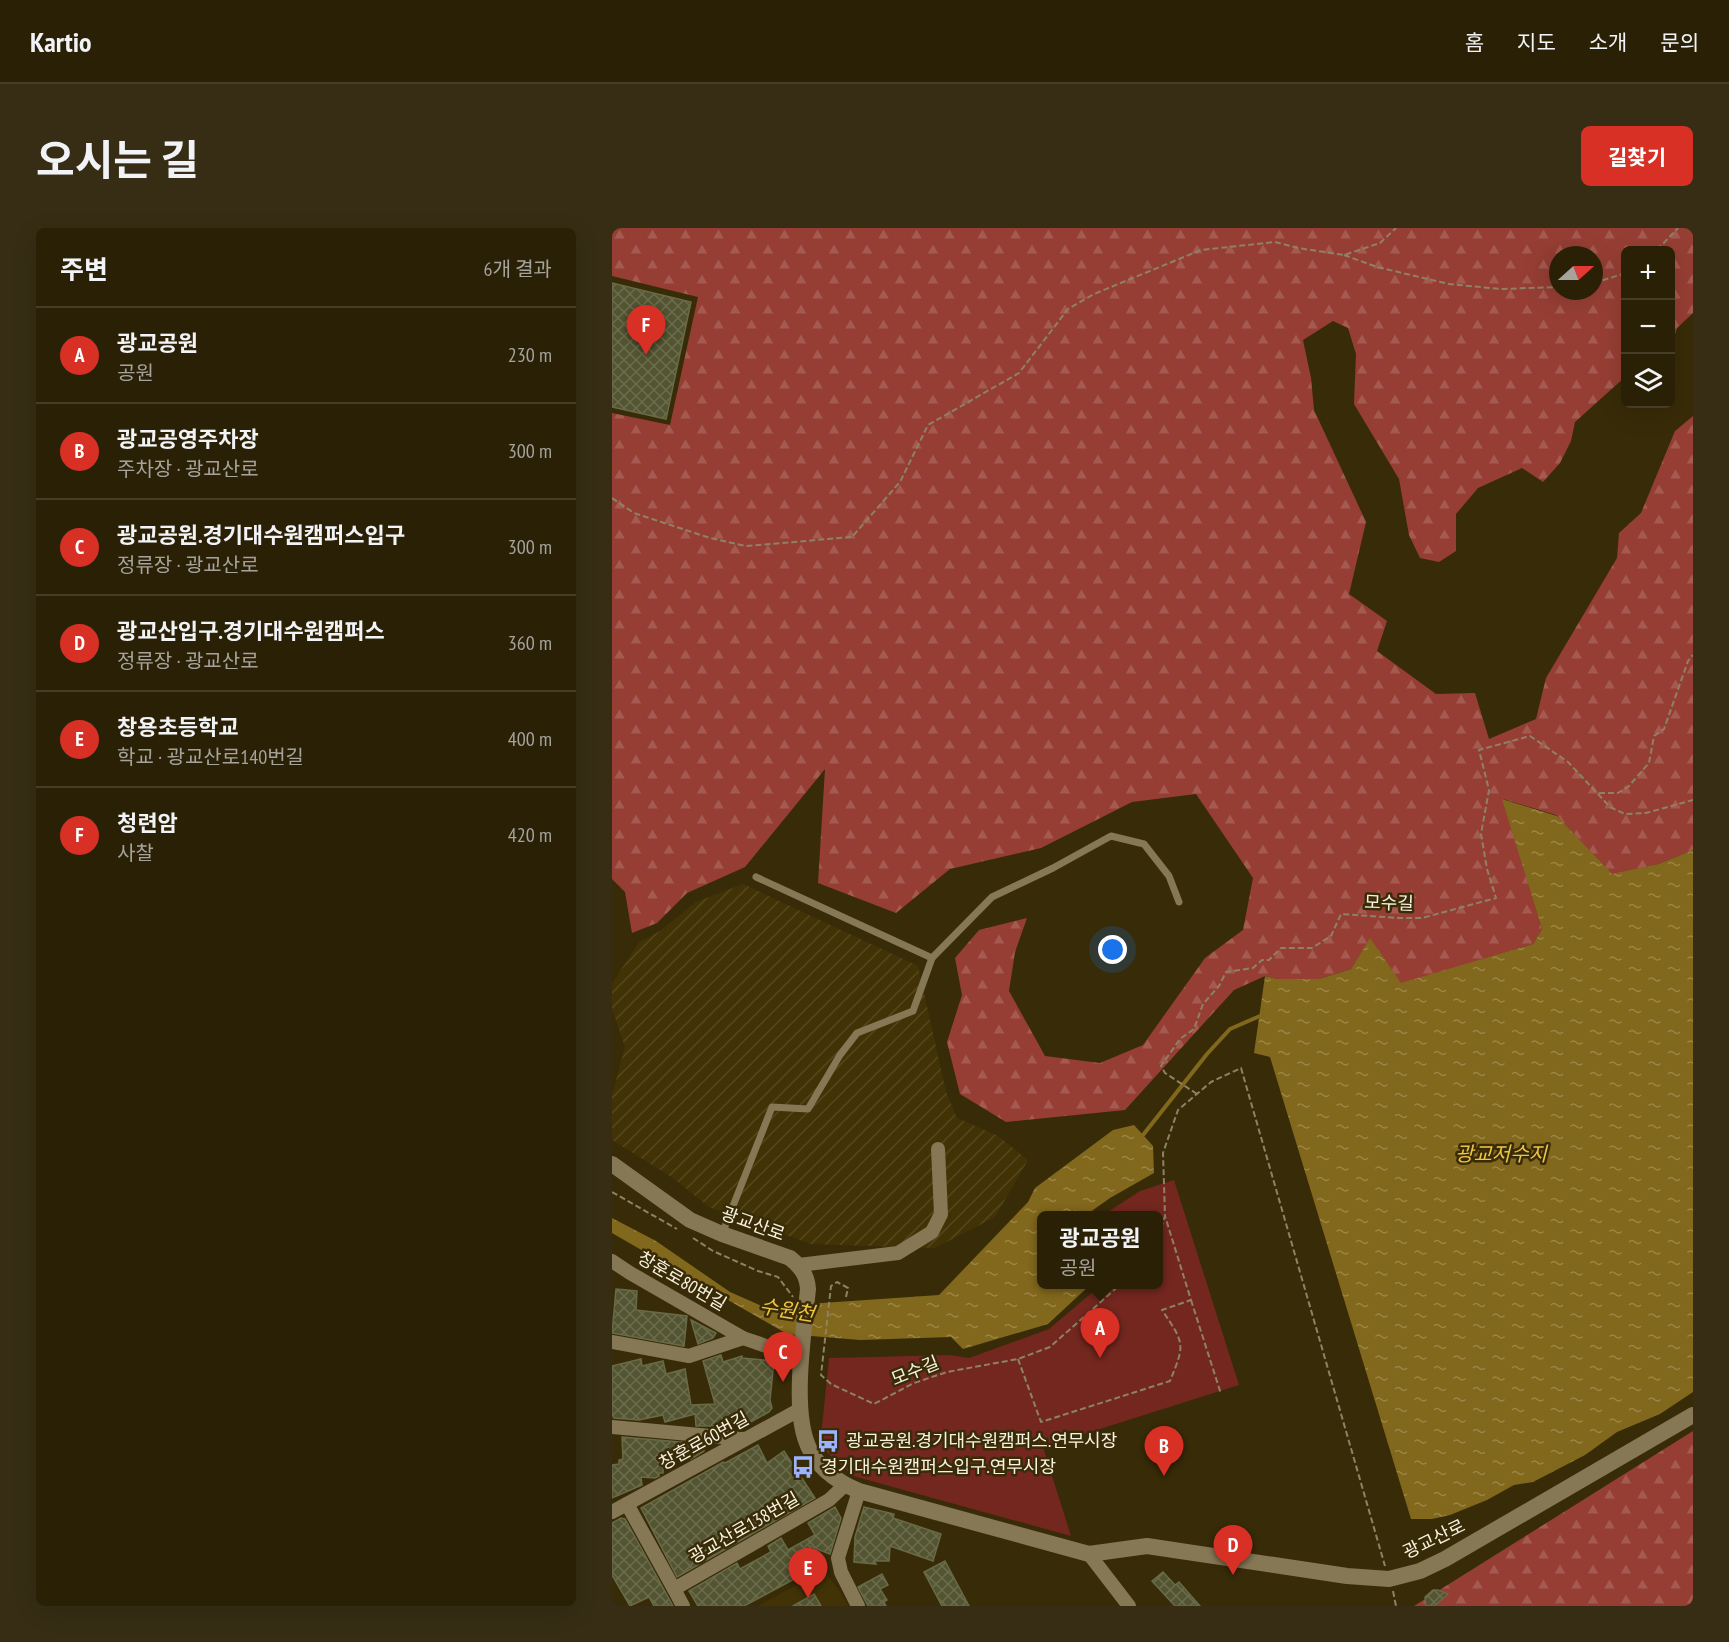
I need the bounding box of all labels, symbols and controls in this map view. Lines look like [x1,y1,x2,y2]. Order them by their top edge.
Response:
text: Kartio [30,23,92,60]
text: 홈 [1465,29,1484,56]
text: 지도 [1517,29,1556,56]
text: 소개 [1589,29,1627,56]
text: 문의 [1660,29,1699,56]
button: 길찾기 [1581,126,1693,186]
text: 오시는 길 [36,132,199,187]
north arrow [1549,246,1603,300]
map controls [1621,246,1675,408]
button: + [1621,246,1675,300]
text: 주변 [60,253,108,286]
text: 6개 결과 [484,256,552,282]
button: − [1621,300,1675,354]
pin: F [627,306,666,355]
text: 광교공원 [117,329,198,357]
text: A [74,342,85,368]
text: 230 m [508,342,552,368]
button: layers [1621,354,1675,408]
text: 공원 [117,360,154,386]
text: 광교공영주차장 [117,425,259,453]
text: B [75,438,84,464]
text: 300 m [508,438,552,464]
text: 주차장 · 광교산로 [117,456,259,482]
text: 광교공원.경기대수원캠퍼스입구 [117,521,405,549]
text: C [75,534,84,560]
text: 300 m [508,534,552,560]
text: 정류장 · 광교산로 [117,552,259,578]
text: 광교산입구.경기대수원캠퍼스 [117,617,385,645]
text: D [74,630,85,656]
text: 360 m [508,630,552,656]
text: 정류장 · 광교산로 [117,648,259,674]
text: 창용초등학교 [117,713,238,741]
text: E [75,726,84,752]
text: 400 m [508,726,552,752]
text: 학교 · 광교산로140번길 [117,744,304,770]
text: 청련암 [117,809,178,837]
text: F [75,822,84,848]
text: 420 m [508,822,552,848]
text: 사찰 [117,840,154,866]
street label: 모수길 [1364,890,1414,915]
your location [1098,935,1127,964]
water label: 광교저수지 [1455,1141,1549,1167]
street label: 광교산로 [718,1201,788,1246]
popup [1037,1211,1163,1289]
text: 광교공원 [1060,1224,1140,1252]
street label: 창훈로80번길 [634,1246,731,1315]
text: 공원 [1060,1255,1096,1281]
water label: 수원천 [758,1293,819,1328]
pin: A [1080,1308,1120,1358]
pin: C [764,1332,802,1382]
street label: 모수길 [887,1351,942,1391]
street label: 창훈로60번길 [655,1407,753,1475]
pin: B [1144,1426,1184,1476]
bus stop icon: 광교공원.경기대수원캠퍼스.연무시장 [815,1428,841,1454]
place label: 광교공원.경기대수원캠퍼스.연무시장 [846,1429,1117,1452]
bus stop icon: 경기대수원캠퍼스입구.연무시장 [790,1454,816,1480]
place label: 경기대수원캠퍼스입구.연무시장 [821,1455,1056,1478]
street label: 광교산로138번길 [684,1487,803,1568]
street label: 광교산로 [1399,1514,1469,1563]
pin: D [1214,1526,1252,1575]
pin: E [788,1548,828,1598]

